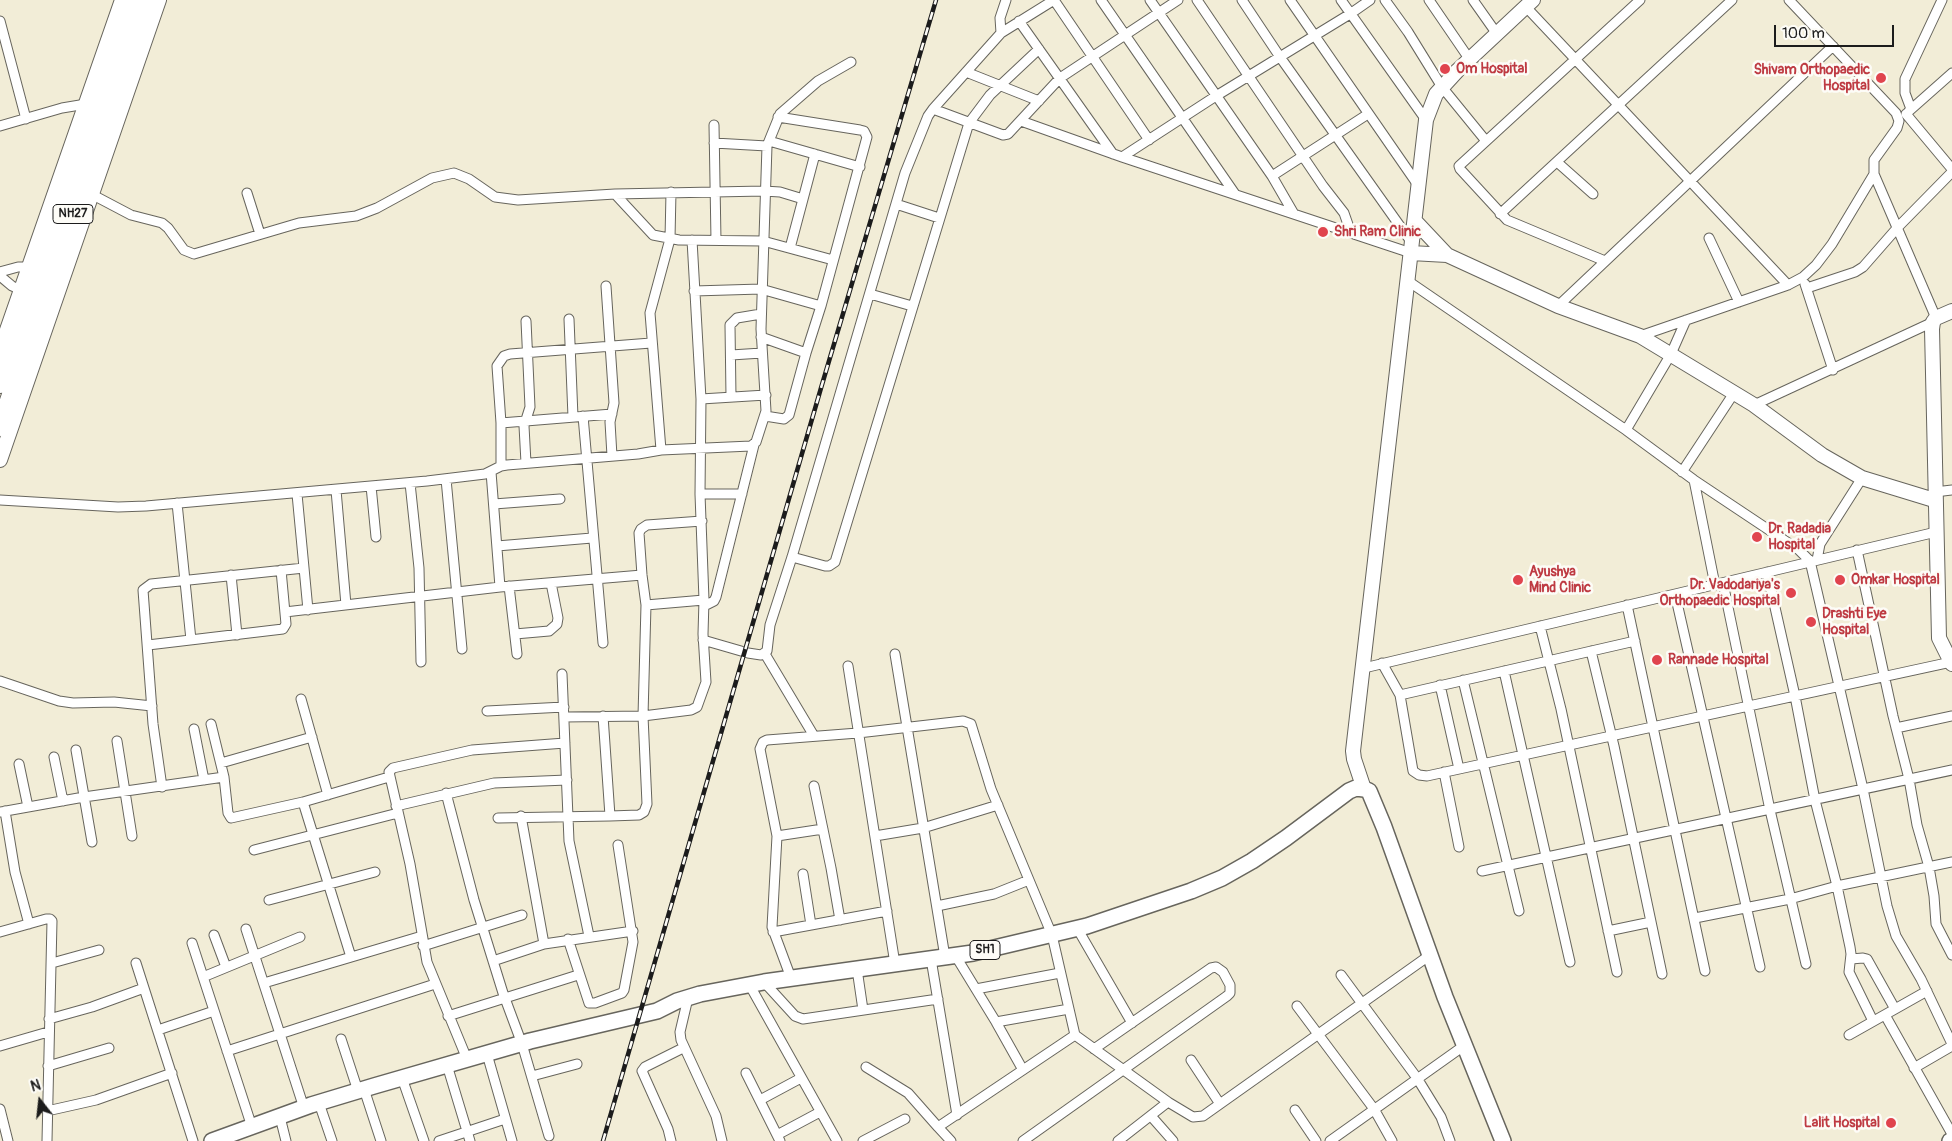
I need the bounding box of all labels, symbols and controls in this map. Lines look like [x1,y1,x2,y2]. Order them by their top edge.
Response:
scale bar [1777,15,1897,47]
text: 100 m [1782,24,1825,43]
place label: Om Hospital [1456,61,1528,77]
marker: Om Hospital [1438,62,1452,76]
place label: Shivam Orthopaedic Hospital [1754,62,1870,94]
marker: Shivam Orthopaedic Hospital [1874,71,1888,85]
road number: NH27 [53,204,93,223]
place label: Shri Ram Clinic [1334,224,1421,240]
marker: Shri Ram Clinic [1316,225,1330,239]
place label: Dr. Radadia Hospital [1768,521,1831,554]
marker: Dr. Radadia Hospital [1750,530,1764,544]
place label: Ayushya Mind Clinic [1529,564,1591,596]
place label: Omkar Hospital [1851,572,1940,588]
marker: Ayushya Mind Clinic [1511,573,1525,587]
marker: Omkar Hospital [1833,573,1847,587]
place label: Dr. Vadodariya's Orthopaedic Hospital [1660,577,1780,610]
marker: Dr. Vadodariya's Orthopaedic Hospital [1784,586,1798,600]
place label: Drashti Eye Hospital [1822,606,1886,638]
marker: Drashti Eye Hospital [1804,615,1818,629]
place label: Rannade Hospital [1668,652,1769,668]
marker: Rannade Hospital [1650,653,1664,667]
road number: SH1 [970,940,1000,960]
north arrow [15,1076,65,1126]
text: N [29,1077,43,1096]
place label: Lalit Hospital [1804,1115,1880,1131]
marker: Lalit Hospital [1884,1116,1898,1130]

